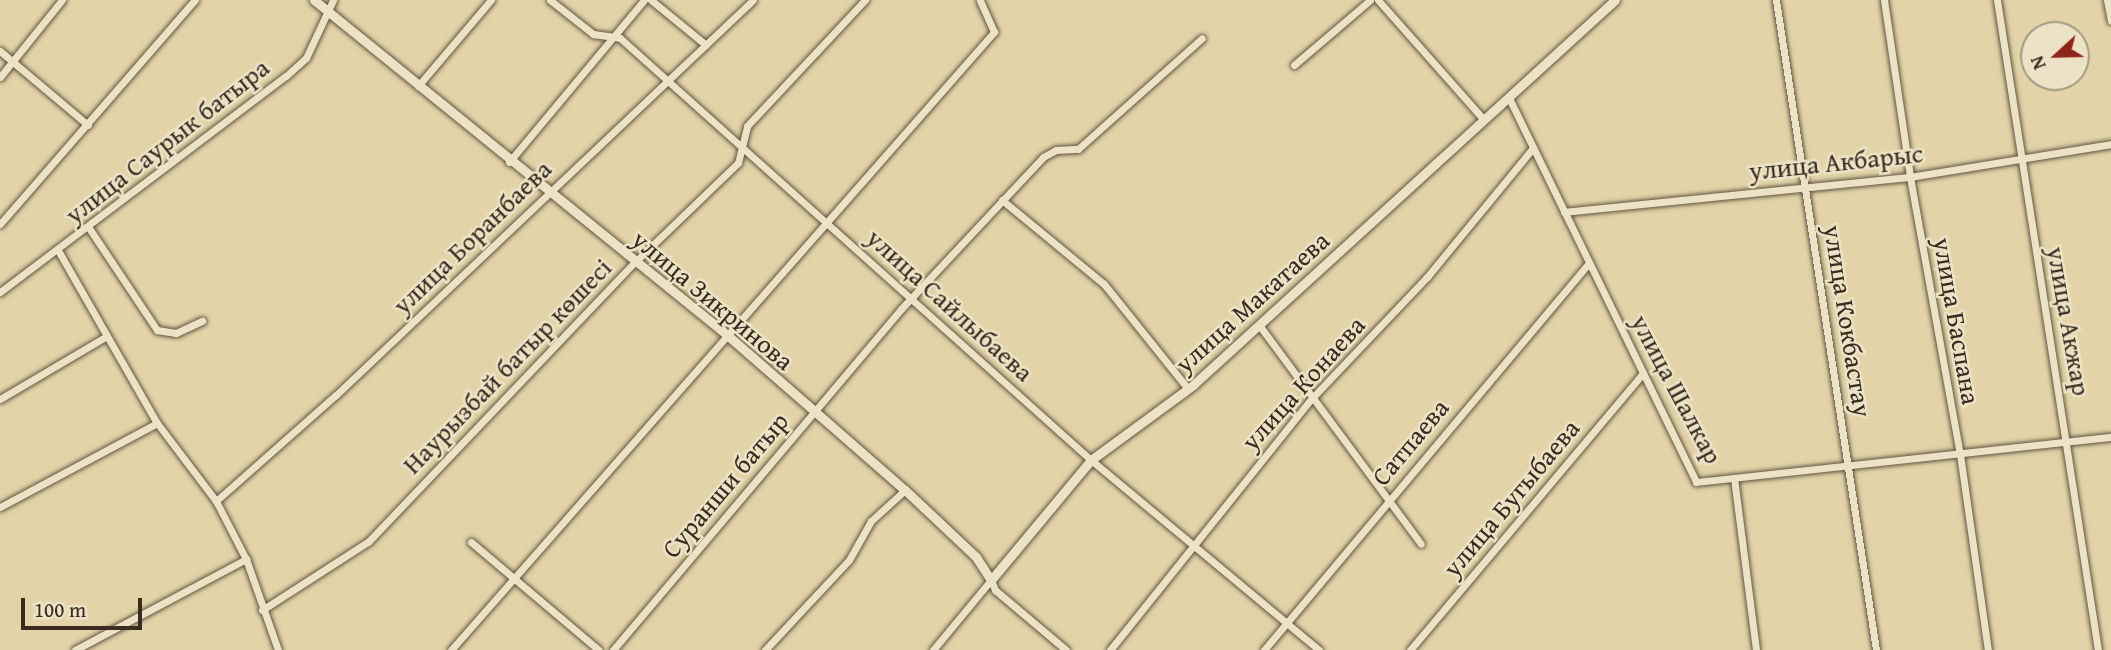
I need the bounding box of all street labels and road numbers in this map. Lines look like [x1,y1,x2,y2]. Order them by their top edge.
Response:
street label: улица Саурык батыра [59,52,275,230]
street label: улица Акбарыс [1747,137,1925,187]
street label: улица Боранбаева [386,153,558,321]
street label: улица Сайлыбаева [860,222,1040,388]
street label: улица Зикринова [626,223,800,377]
street label: улица Кокбастау [1817,223,1879,419]
street label: улица Макатаева [1168,225,1336,379]
street label: улица Баспана [1927,235,1987,407]
street label: улица Акжар [2041,244,2097,398]
street label: Наурызбай батыр көшесі [396,252,618,480]
street label: улица Конаева [1235,309,1371,457]
street label: улица Шалкар [1625,309,1729,469]
street label: Сатпаева [1365,392,1455,492]
street label: Суранши батыр [655,406,795,564]
street label: улица Бугыбаева [1436,413,1586,583]

